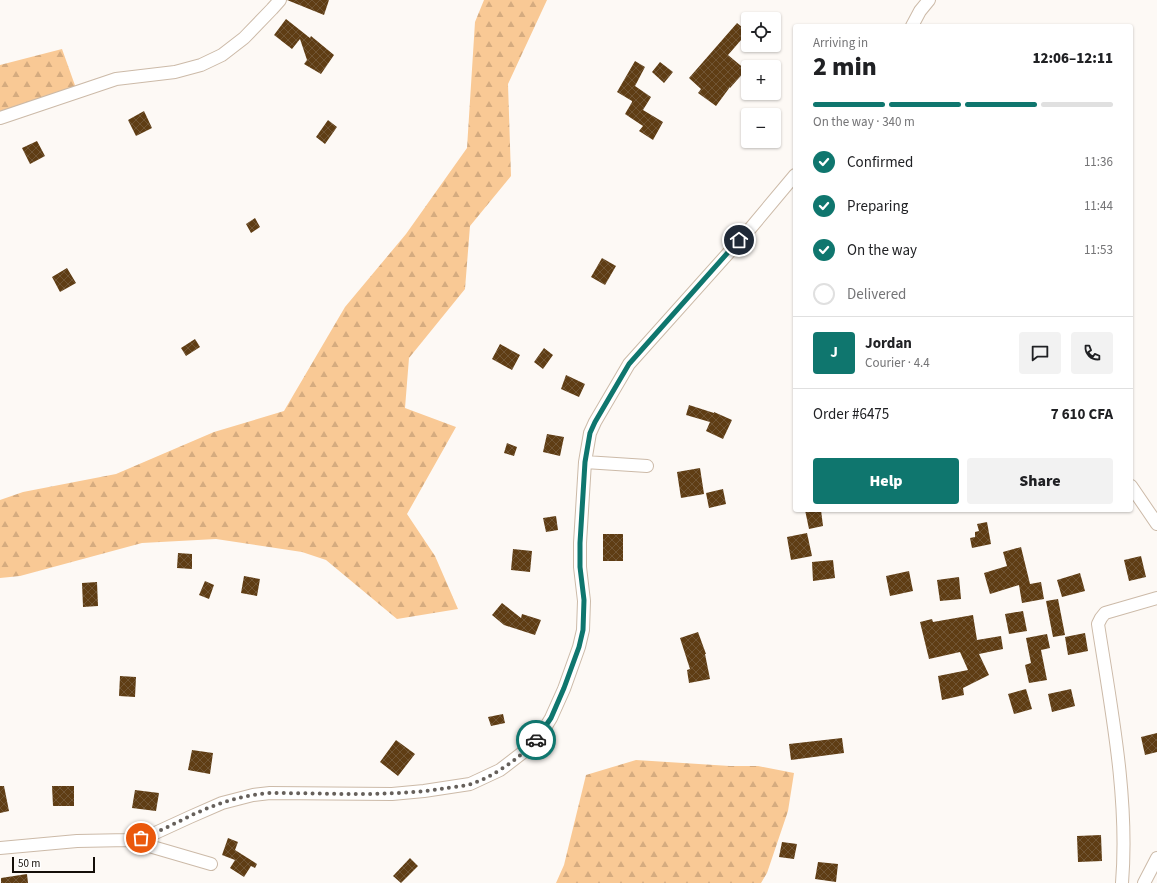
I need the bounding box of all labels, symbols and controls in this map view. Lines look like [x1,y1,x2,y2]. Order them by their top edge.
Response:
map controls [741,12,781,148]
button: locate [741,12,781,52]
text: Arriving in [813,34,868,52]
text: 2 min [813,48,877,85]
text: 12:06–12:11 [1032,48,1113,69]
button: + [741,60,781,100]
button: − [741,108,781,148]
text: On the way · 340 m [813,113,915,131]
icon: check [813,151,835,173]
text: Confirmed [847,152,913,173]
text: 11:36 [1084,153,1113,171]
icon: check [813,195,835,217]
text: Preparing [847,196,908,217]
text: 11:44 [1084,197,1113,215]
pin [722,223,756,257]
icon: home [728,229,750,251]
icon: check [813,239,835,261]
text: On the way [847,240,917,261]
text: 11:53 [1084,241,1113,259]
text: Delivered [847,284,906,305]
button: chat [1019,332,1061,374]
button: phone [1071,332,1113,374]
text: Jordan [865,333,912,354]
text: J [830,342,838,363]
text: Courier · 4.4 [865,354,930,372]
text: Order #6475 [813,404,889,425]
text: 7 610 CFA [1051,404,1113,425]
button: Help [813,458,959,504]
button: Share [967,458,1113,504]
courier [516,720,556,760]
icon: car [525,729,547,751]
pin [124,821,158,855]
icon: bag [130,827,152,849]
scale bar [12,855,95,874]
text: 50 m [18,856,40,871]

